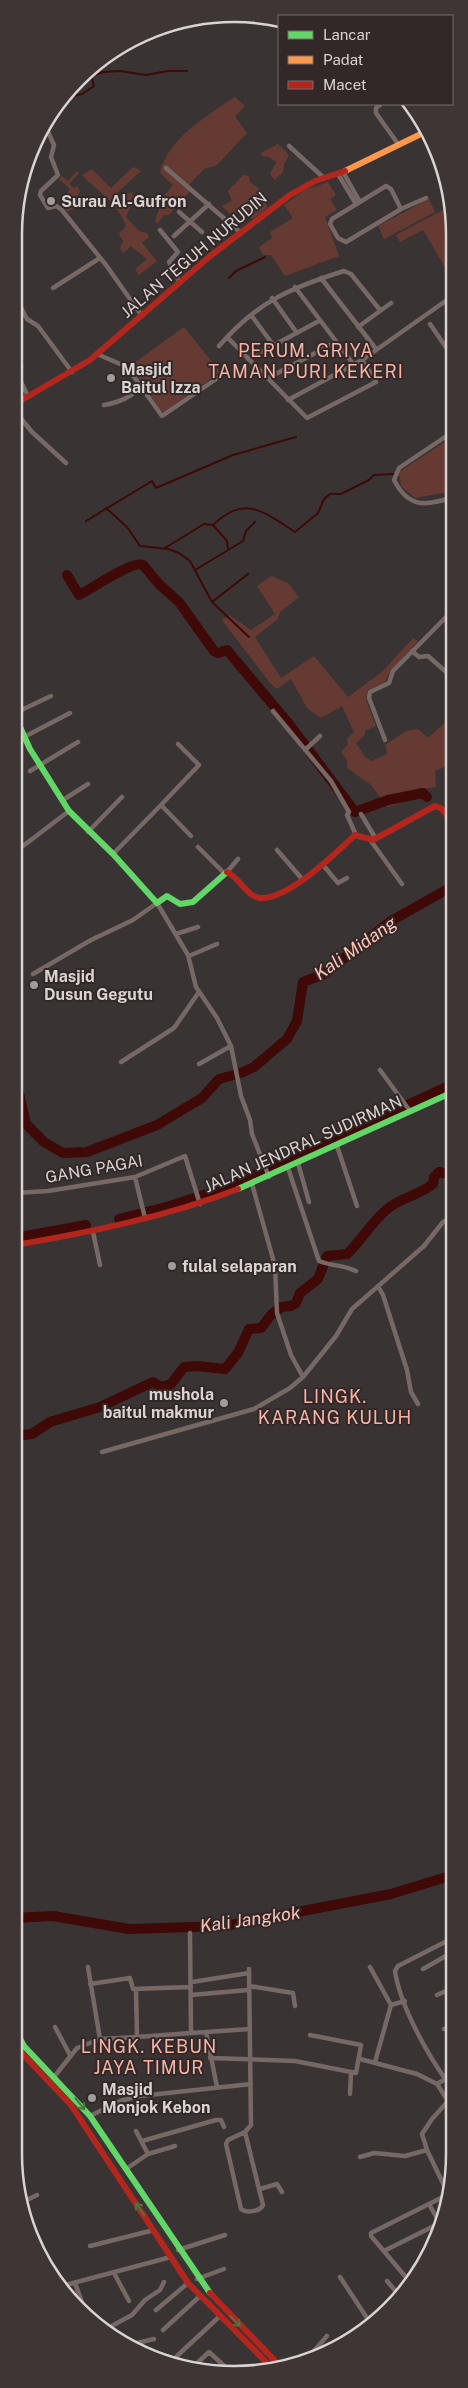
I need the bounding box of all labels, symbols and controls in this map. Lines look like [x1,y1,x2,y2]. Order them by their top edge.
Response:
legend [278,15,453,105]
text: Lancar [323,26,371,43]
text: Padat [323,51,364,68]
text: Macet [323,76,367,93]
street label: JALAN TEGUH NURUDIN [117,188,271,322]
place label: Surau Al-Gufron [61,192,186,211]
marker: Surau Al-Gufron [45,195,57,207]
district label: PERUM. GRIYA TAMAN PURI KEKERI [208,340,404,382]
place label: Masjid Baitul Izza [121,360,201,397]
marker: Masjid Baitul Izza [105,372,117,384]
water label: Kali Midang [310,912,400,984]
place label: Masjid Dusun Gegutu [44,967,153,1004]
marker: Masjid Dusun Gegutu [28,979,40,991]
street label: JALAN JENDRAL SUDIRMAN [201,1092,405,1196]
street label: GANG PAGAI [44,1151,144,1187]
place label: fulal selaparan [182,1257,297,1276]
marker: fulal selaparan [166,1260,178,1272]
place label: mushola baitul makmur [103,1385,214,1422]
district label: LINGK. KARANG KULUH [258,1386,412,1428]
marker: mushola baitul makmur [218,1397,230,1409]
water label: Kali Jangkok [198,1902,302,1936]
district label: LINGK. KEBUN JAYA TIMUR [81,2036,217,2078]
place label: Masjid Monjok Kebon [102,2080,210,2117]
marker: Masjid Monjok Kebon [86,2092,98,2104]
one-way arrow [74,2097,85,2110]
one-way arrow [135,2202,145,2216]
one-way arrow [229,2315,242,2327]

